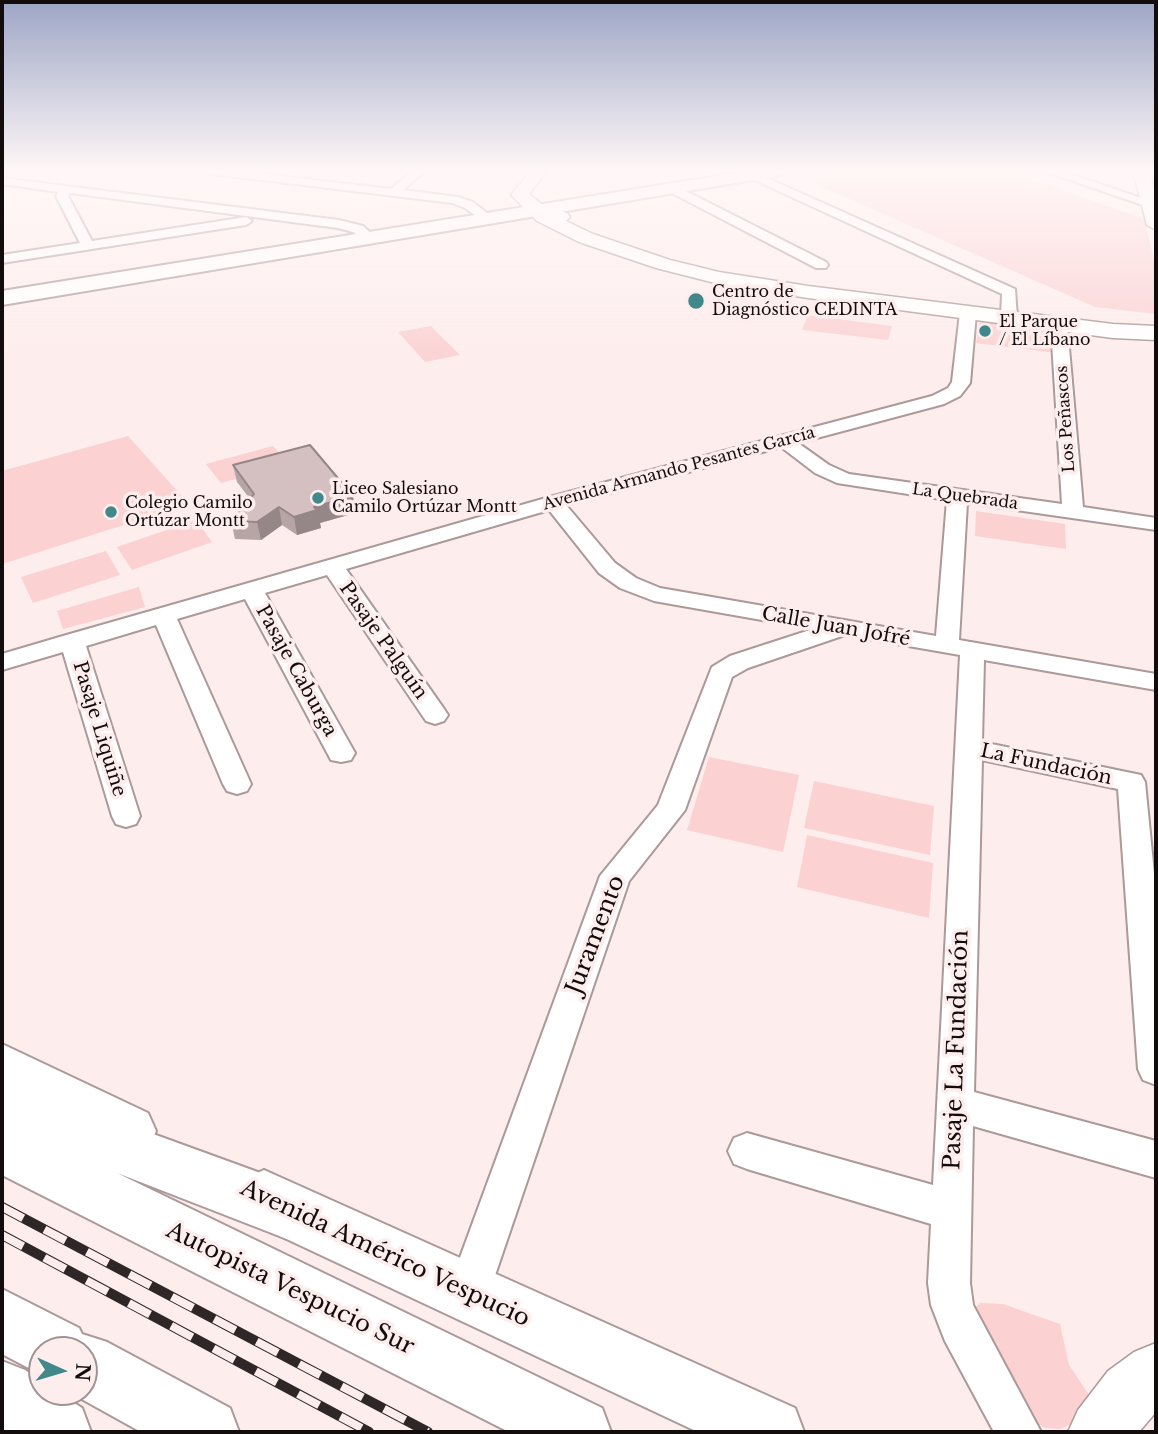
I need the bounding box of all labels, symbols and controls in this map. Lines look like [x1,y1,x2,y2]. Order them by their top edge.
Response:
place label: Centro de Diagnóstico CEDINTA [712,282,897,320]
marker: Centro de Diagnóstico CEDINTA [686,291,706,311]
place label: El Parque / El Líbano [999,312,1091,350]
marker: El Parque / El Líbano [977,323,993,339]
street label: Los Peñascos [1053,365,1079,473]
street label: Avenida Armando Pesantes García [541,423,817,515]
place label: Liceo Salesiano Camilo Ortúzar Montt [332,479,517,517]
street label: La Quebrada [911,480,1019,514]
marker: Liceo Salesiano Camilo Ortúzar Montt [310,490,326,506]
place label: Colegio Camilo Ortúzar Montt [125,493,253,531]
marker: Colegio Camilo Ortúzar Montt [103,504,119,520]
street label: Pasaje Palguín [334,578,432,704]
street label: Pasaje Caburga [251,601,341,741]
street label: Calle Juan Jofré [760,603,912,651]
street label: Pasaje Liquiñe [68,658,130,800]
street label: La Fundación [978,740,1114,790]
street label: Juramento [561,872,631,998]
street label: Pasaje La Fundación [939,929,975,1171]
street label: Avenida Américo Vespucio [236,1175,534,1333]
street label: Autopista Vespucio Sur [162,1217,418,1361]
north arrow [28,1336,98,1406]
text: N [70,1363,95,1382]

